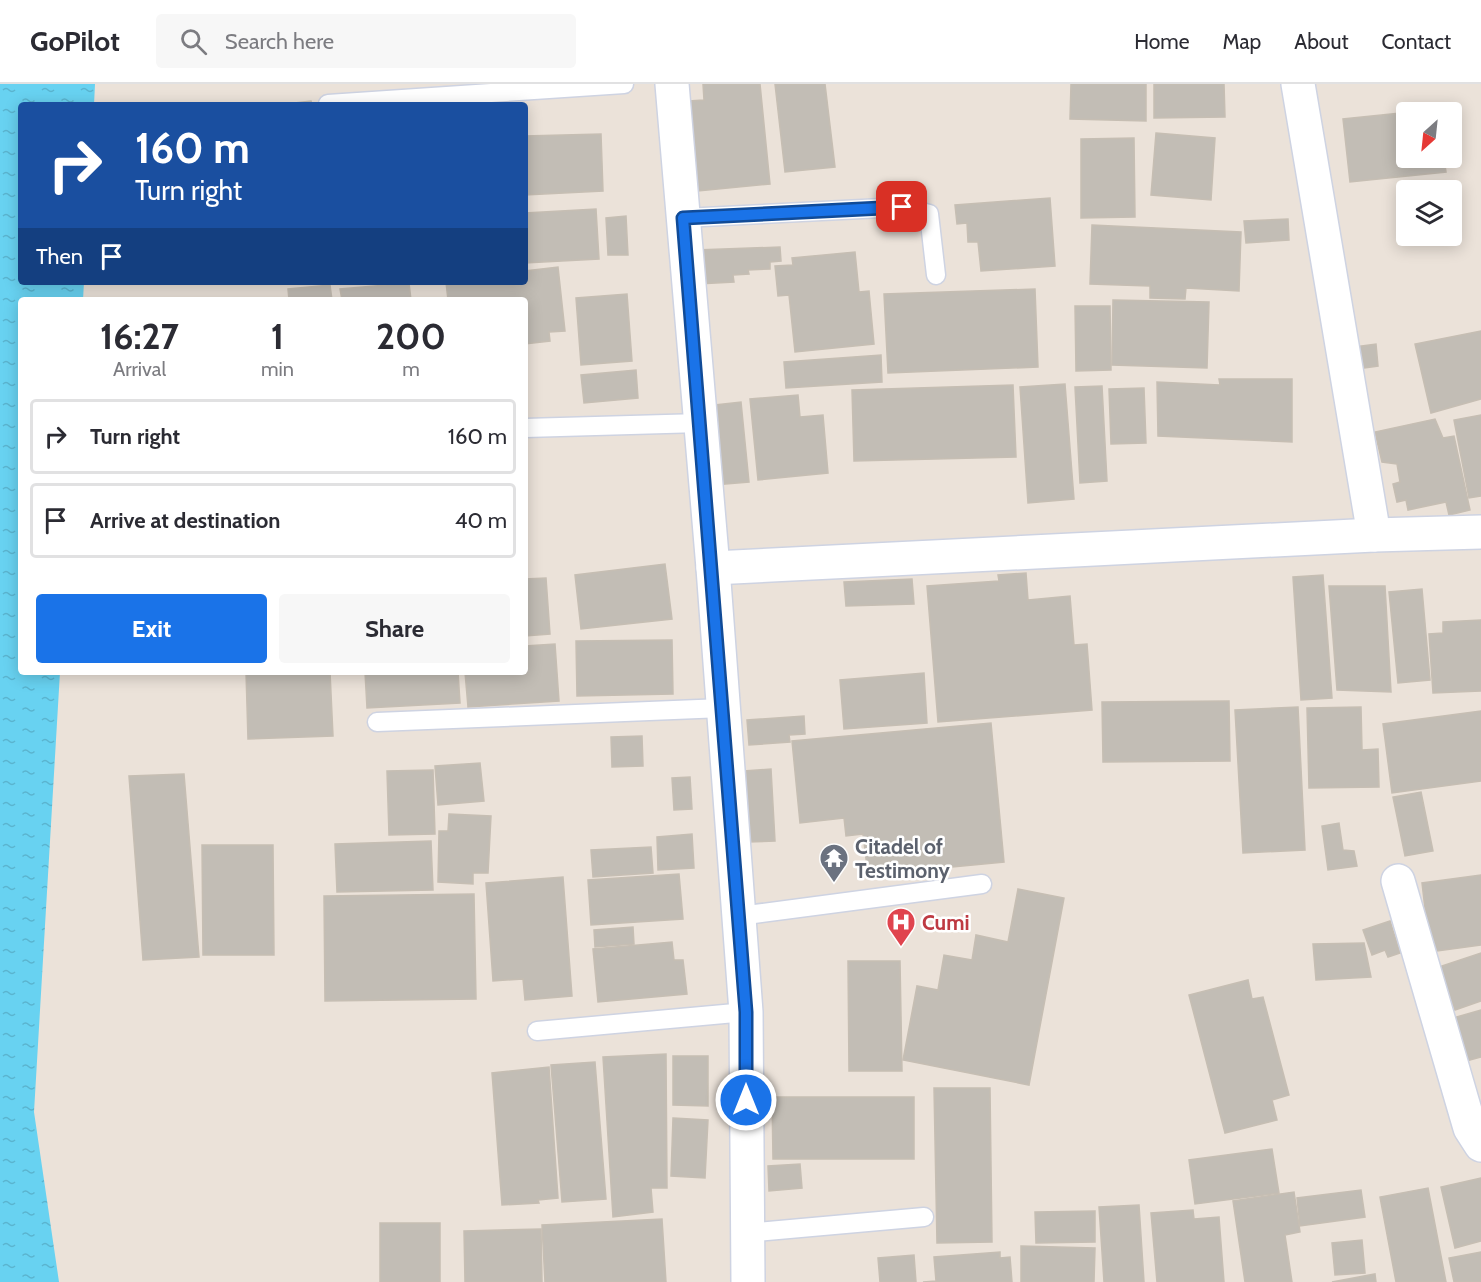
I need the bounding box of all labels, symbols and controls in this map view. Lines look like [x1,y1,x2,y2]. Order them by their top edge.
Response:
search box [156,14,576,68]
text: GoPilot [30,24,120,58]
icon: search [177,25,210,58]
text: Search here [225,28,334,55]
text: Home [1134,29,1190,54]
text: Map [1223,29,1261,54]
text: About [1294,29,1348,54]
text: Contact [1381,29,1451,54]
north arrow [1396,102,1462,168]
map controls [1396,102,1462,246]
text: 160 m [135,122,250,174]
icon: right [36,126,114,204]
text: Turn right [135,174,242,207]
button: layers [1396,180,1462,246]
pin [876,181,927,232]
icon: arrive [885,190,918,223]
icon: arrive [95,240,128,273]
text: Then [36,243,83,270]
text: 16:27 [100,314,179,358]
text: 1 [271,314,284,358]
text: 200 [376,314,446,358]
text: Arrival [113,357,166,381]
text: min [261,357,294,381]
text: m [402,357,420,381]
icon: right [39,420,72,453]
text: Turn right [90,423,180,450]
text: 160 m [448,423,507,450]
icon: arrive [39,504,72,537]
text: Arrive at destination [90,507,280,534]
text: 40 m [455,507,507,534]
button: Exit [36,594,267,663]
button: Share [279,594,510,663]
place label: Citadel of Testimony [855,834,951,883]
temple icon: Citadel of Testimony [818,842,850,884]
hospital icon: Cumi [885,906,917,948]
place label: Cumi [922,910,969,935]
position arrow [714,1068,778,1132]

